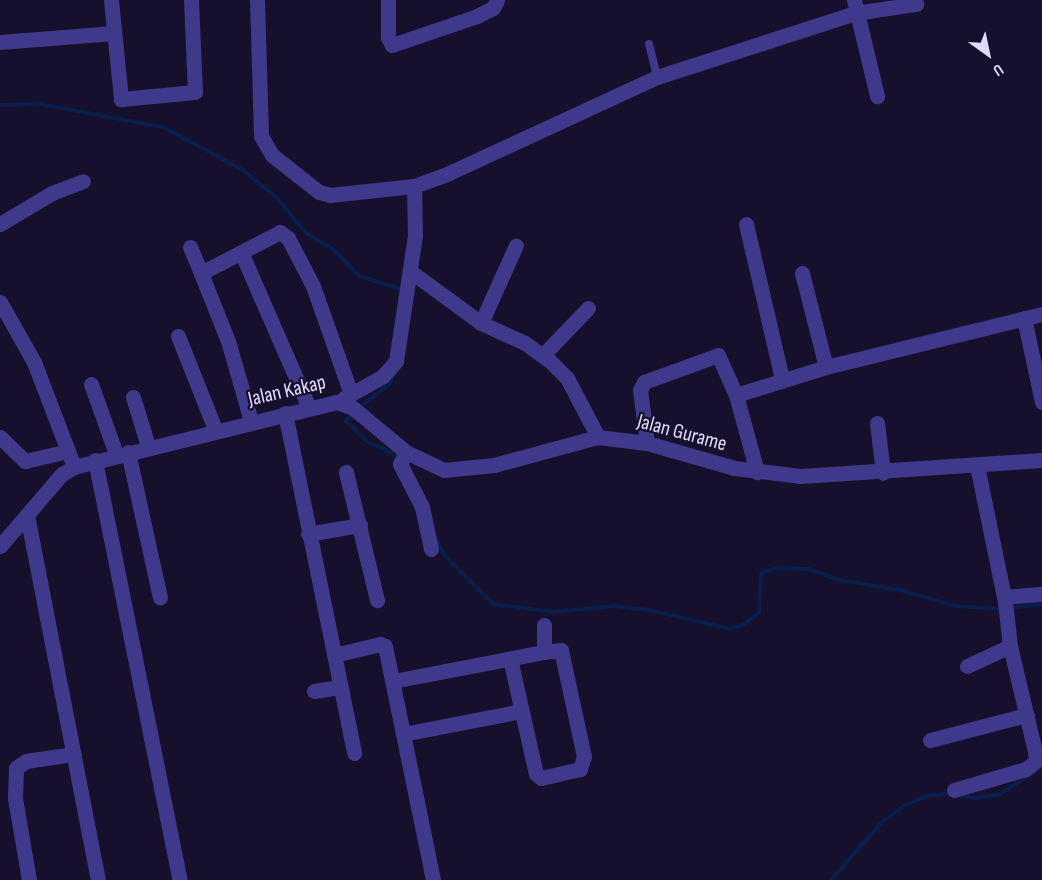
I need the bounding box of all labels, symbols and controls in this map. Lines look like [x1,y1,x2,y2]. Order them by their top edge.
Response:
north arrow [958,24,1018,84]
text: U [989,59,1007,80]
street label: Jalan Kakap [246,370,328,412]
street label: Jalan Gurame [634,409,730,457]

